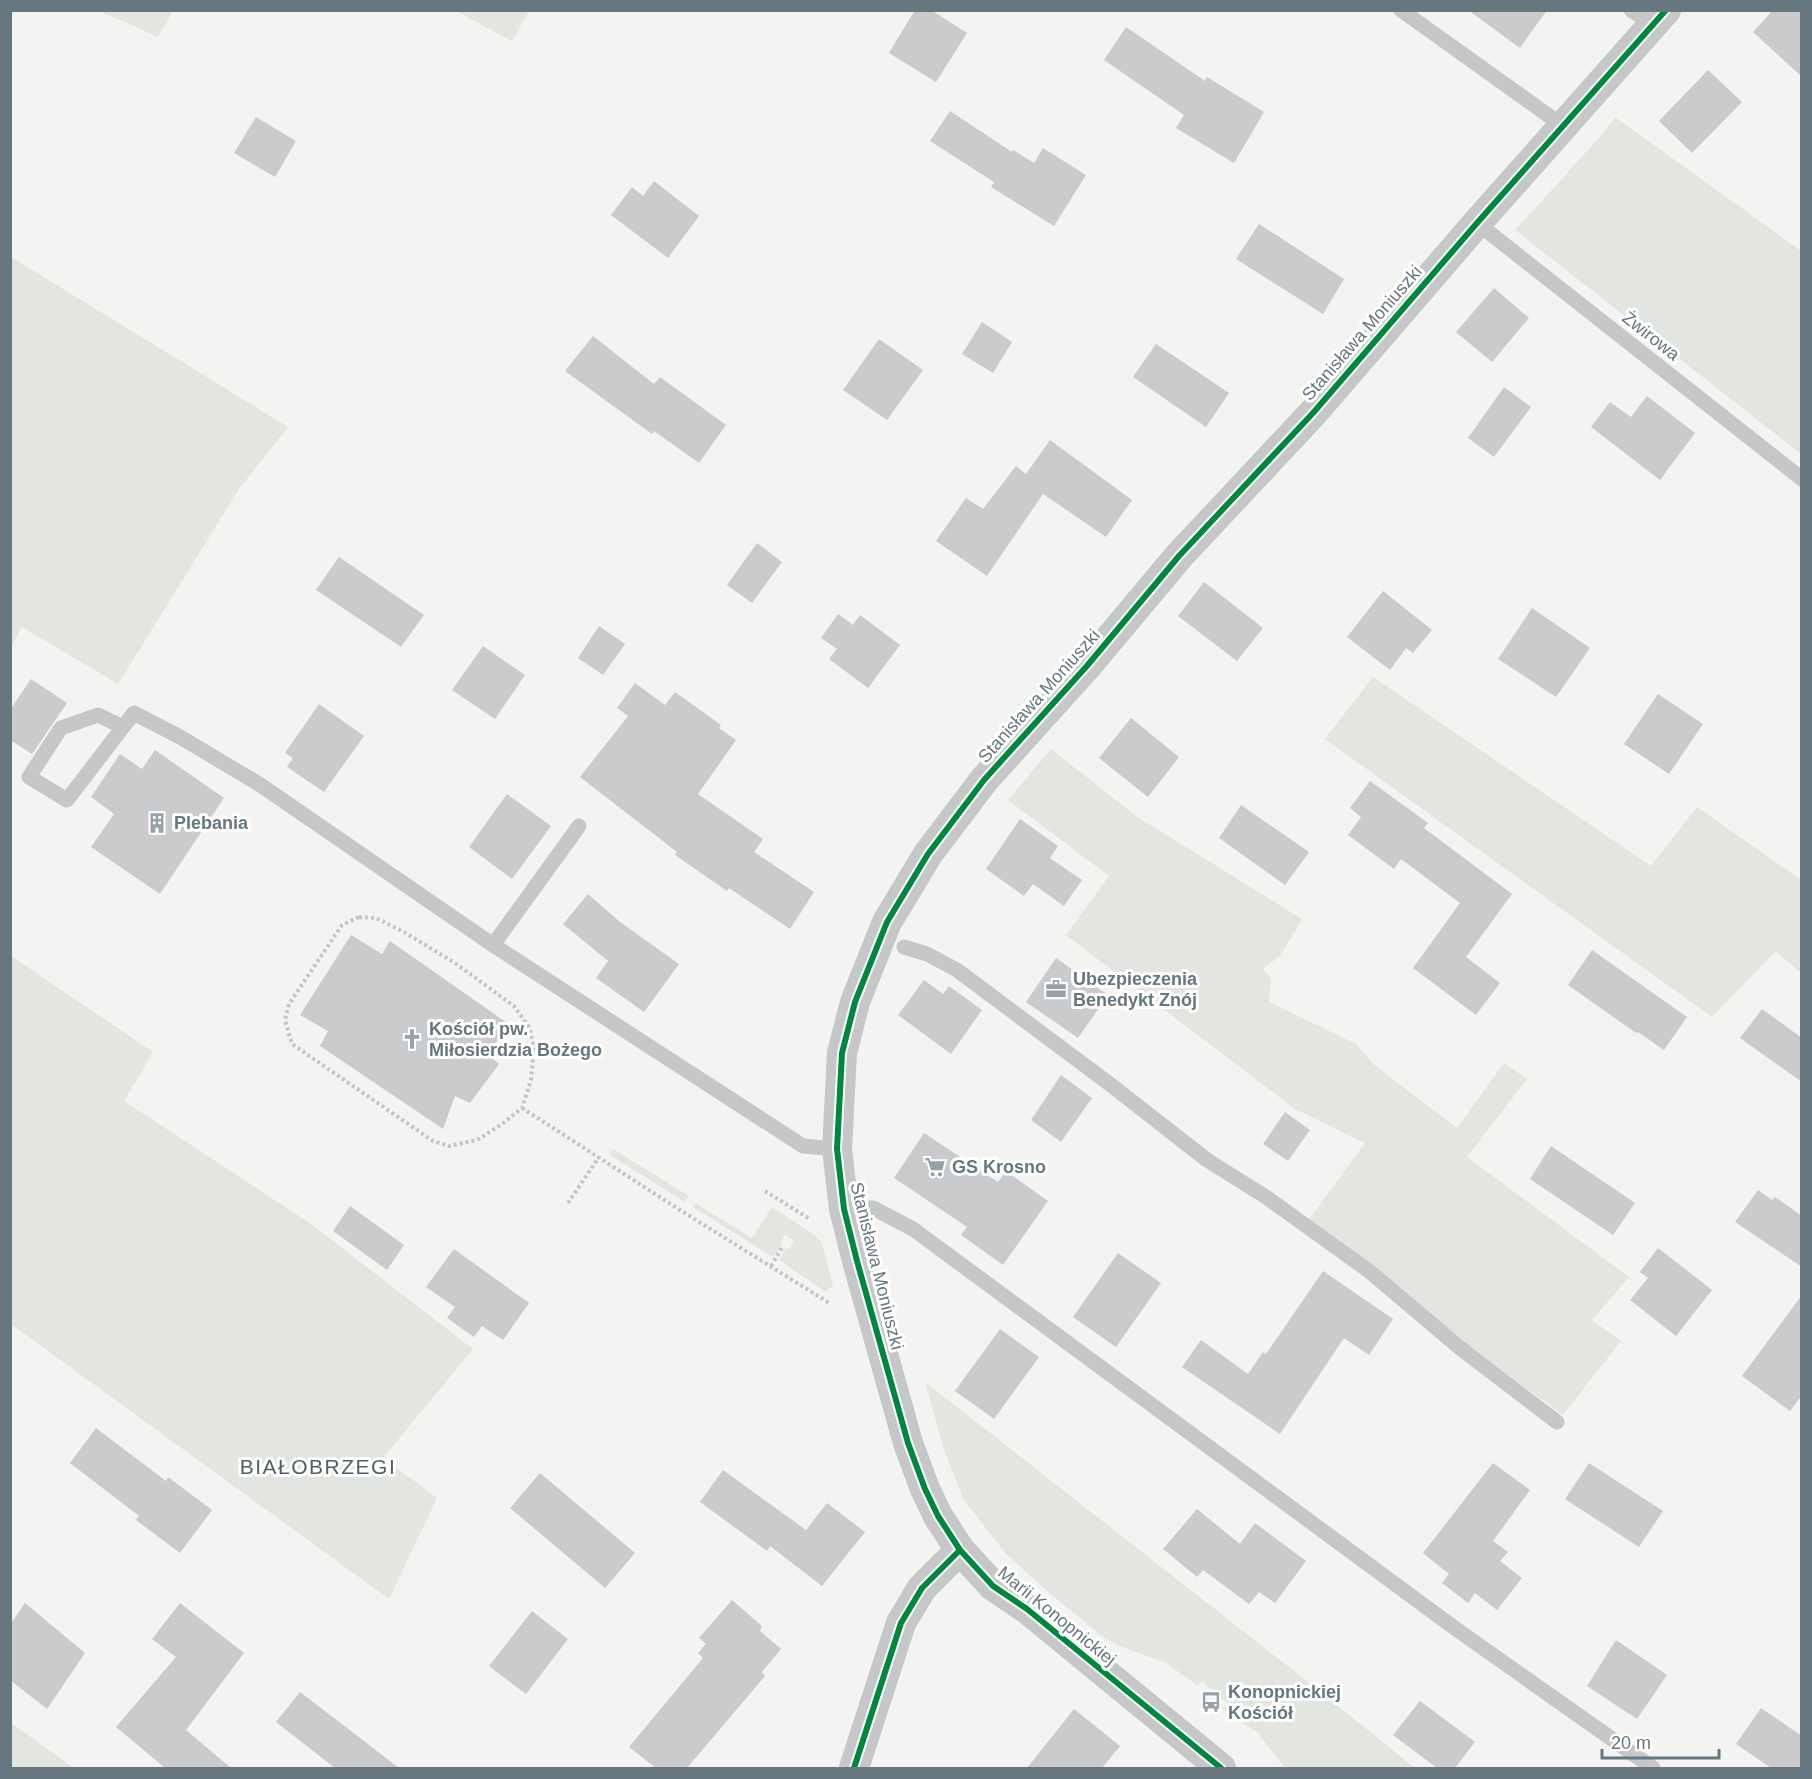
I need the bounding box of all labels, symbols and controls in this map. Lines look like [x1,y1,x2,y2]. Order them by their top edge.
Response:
street label: Stanisława Moniuszki [1298,262,1426,404]
street label: Żwirowa [1618,307,1684,365]
street label: Stanisława Moniuszki [974,625,1104,767]
building icon: Plebania [145,811,169,835]
place label: Plebania [174,813,249,833]
place label: Ubezpieczenia Benedykt Znój [1073,969,1198,1010]
office icon: Ubezpieczenia Benedykt Znój [1044,977,1068,1001]
place label: Kościół pw. Miłosierdzia Bożego [429,1019,602,1060]
church icon: Kościół pw. Miłosierdzia Bożego [400,1027,424,1051]
supermarket icon: GS Krosno [923,1155,947,1179]
place label: GS Krosno [952,1157,1046,1177]
street label: Stanisława Moniuszki [846,1180,908,1352]
district label: BIAŁOBRZEGI [240,1455,396,1478]
street label: Marii Konopnickiej [994,1562,1120,1670]
place label: Konopnickiej Kościół [1228,1682,1341,1723]
bus stop icon: Konopnickiej Kościół [1199,1690,1223,1714]
scale bar [1602,1722,1719,1760]
text: 20 m [1611,1733,1651,1753]

